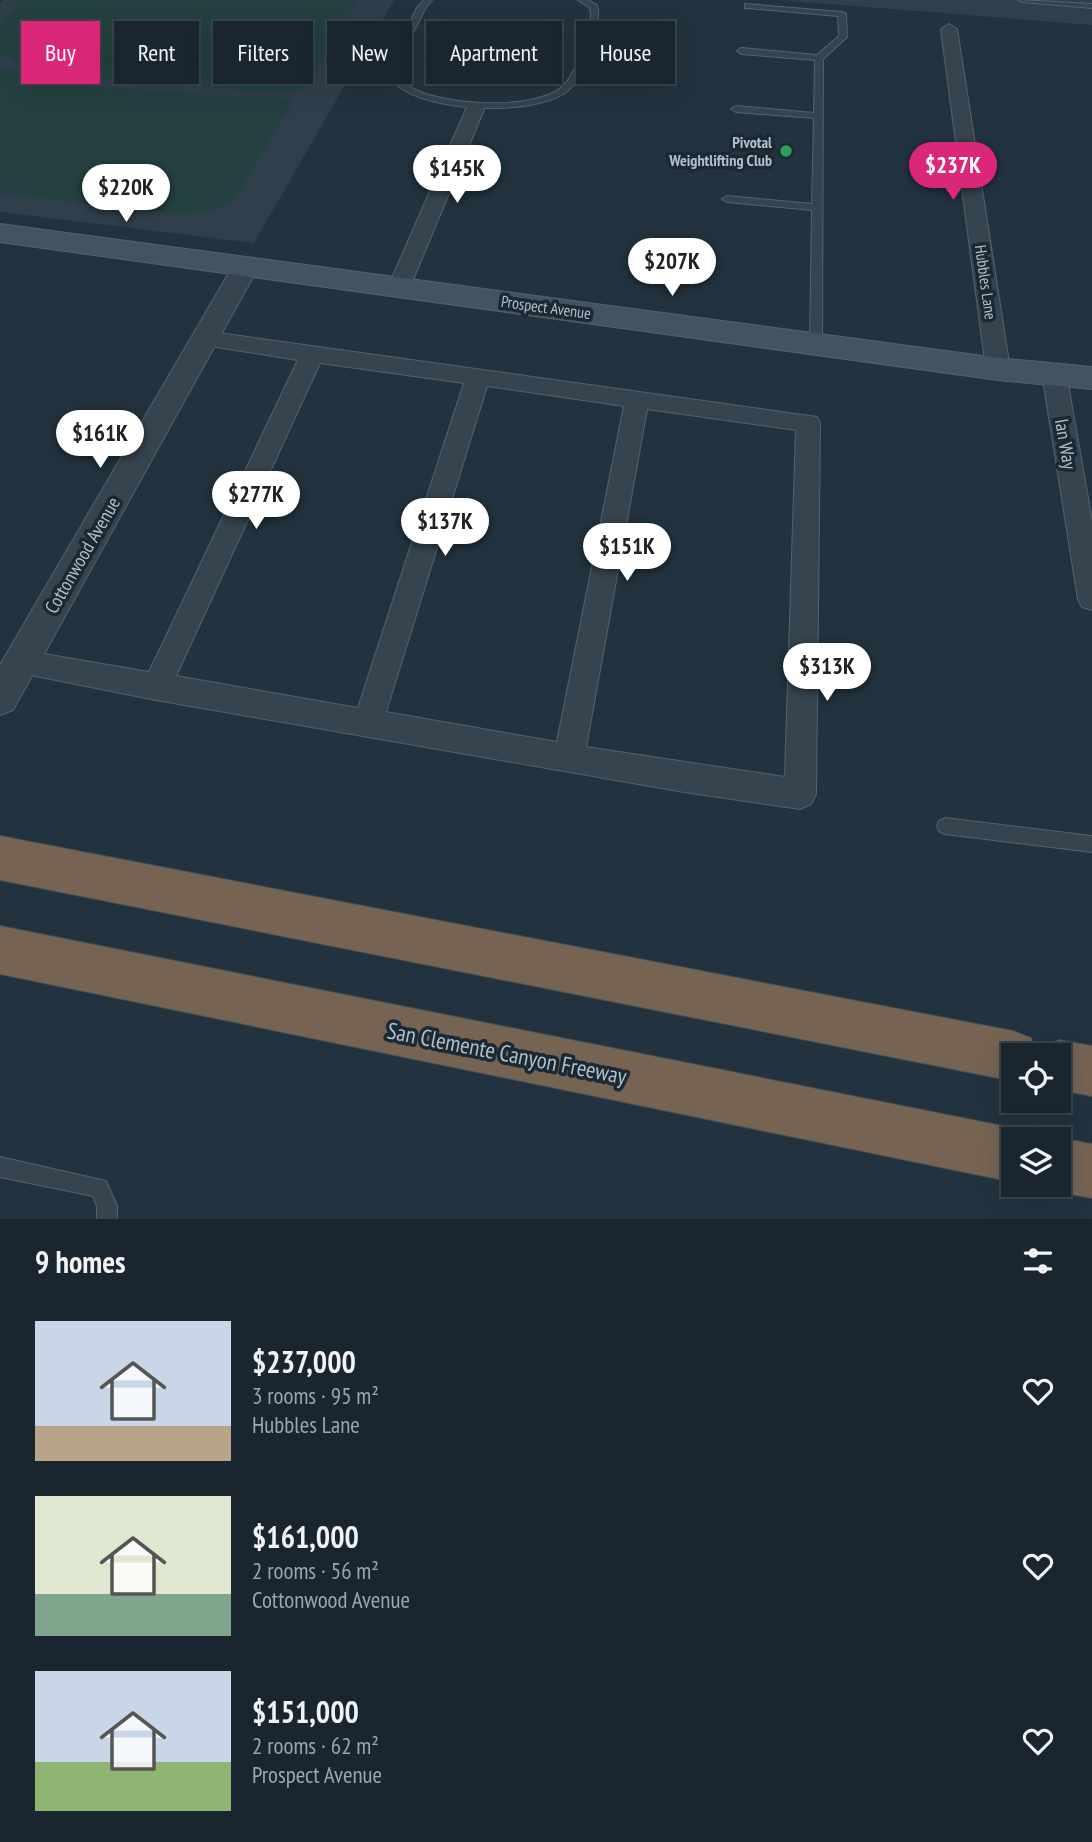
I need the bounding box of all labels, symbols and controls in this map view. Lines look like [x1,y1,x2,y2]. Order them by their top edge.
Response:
chip: Buy [21,21,100,84]
chip: Rent [114,21,199,84]
chip: Filters [213,21,313,84]
chip: New [327,21,412,84]
chip: Apartment [426,21,562,84]
chip: House [576,21,675,84]
place label: Pivotal Weightlifting Club [668,132,772,170]
pin: $237K [904,142,1002,202]
marker: Pivotal Weightlifting Club [778,143,794,159]
pin: $145K [408,146,506,205]
text: $237K [925,150,981,179]
text: $145K [429,153,485,182]
pin: $220K [77,164,175,224]
text: $220K [98,172,154,201]
pin: $207K [623,238,721,298]
street label: Hubbles Lane [971,243,1001,321]
text: $207K [644,246,700,275]
street label: Prospect Avenue [500,291,592,323]
pin: $161K [51,410,149,470]
street label: Ian Way [1050,417,1082,472]
text: $161K [72,418,128,447]
pin: $277K [207,472,305,531]
text: $277K [228,479,284,508]
street label: Cottonwood Avenue [39,492,125,618]
pin: $137K [396,498,494,558]
text: $137K [417,506,473,535]
pin: $151K [578,524,676,583]
text: $151K [599,531,655,560]
pin: $313K [778,644,876,703]
text: $313K [799,651,855,680]
street label: San Clemente Canyon Freeway [385,1016,630,1091]
map controls [1001,1043,1071,1197]
button: locate [1001,1043,1071,1113]
button: layers [1001,1127,1071,1197]
text: 9 homes [35,1242,126,1281]
icon: filters [1019,1242,1057,1280]
text: $237,000 [252,1342,356,1381]
icon: home [91,1349,175,1433]
icon: heart [1019,1372,1057,1410]
text: 3 rooms · 95 m² [252,1381,379,1410]
text: Hubbles Lane [252,1410,360,1439]
text: $161,000 [252,1517,359,1556]
icon: home [91,1524,175,1608]
icon: heart [1019,1547,1057,1585]
text: 2 rooms · 56 m² [252,1556,379,1585]
text: Cottonwood Avenue [252,1585,410,1614]
text: $151,000 [252,1692,359,1731]
icon: home [91,1699,175,1783]
icon: heart [1019,1722,1057,1760]
text: 2 rooms · 62 m² [252,1731,379,1760]
text: Prospect Avenue [252,1760,382,1789]

